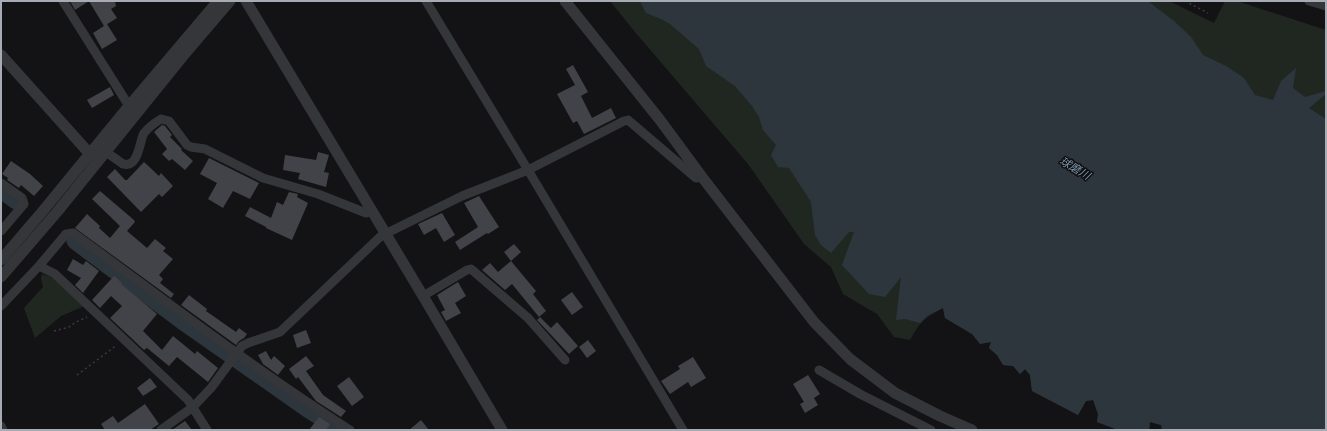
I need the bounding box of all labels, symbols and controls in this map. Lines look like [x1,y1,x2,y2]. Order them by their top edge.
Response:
water label: 球磨川 [1058,154,1093,182]

